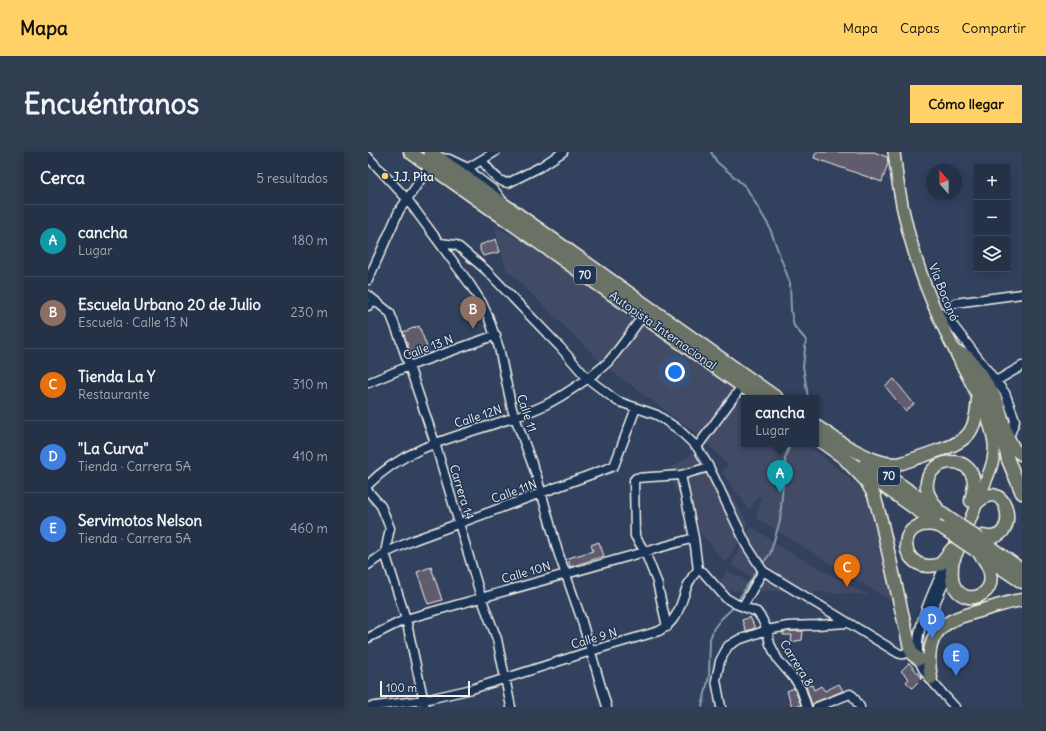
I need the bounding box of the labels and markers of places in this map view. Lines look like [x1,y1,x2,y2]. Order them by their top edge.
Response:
place label: J.J. Pita [393,169,434,184]
marker: J.J. Pita [380,171,390,181]
pin: B [460,296,486,329]
pin: A [767,460,793,493]
pin: C [834,554,860,587]
pin: D [919,606,945,639]
pin: E [943,643,969,676]

